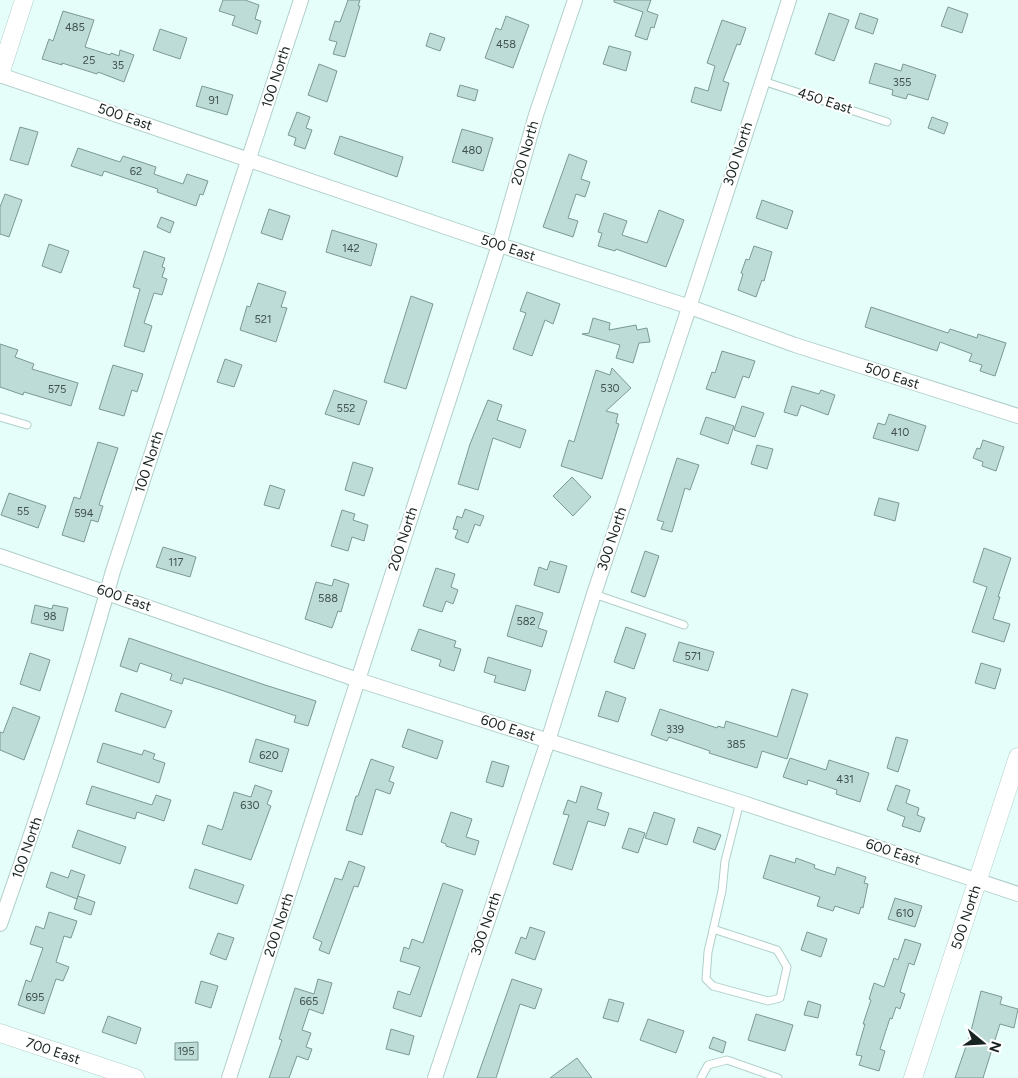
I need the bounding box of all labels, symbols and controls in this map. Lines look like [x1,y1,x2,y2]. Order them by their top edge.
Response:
house number: 485 [65,21,85,34]
house number: 458 [496,38,516,51]
street label: 100 North [258,44,294,110]
house number: 25 [83,54,95,67]
house number: 35 [112,59,124,72]
house number: 355 [893,76,911,89]
street label: 450 East [796,84,854,118]
house number: 91 [209,94,219,107]
street label: 500 East [95,100,155,134]
street label: 200 North [508,119,542,187]
street label: 300 North [720,120,756,188]
house number: 480 [462,144,482,157]
house number: 62 [130,165,142,178]
street label: 500 East [478,231,538,265]
house number: 142 [342,242,360,255]
house number: 521 [254,313,272,326]
street label: 500 East [862,359,922,393]
house number: 530 [600,382,620,395]
house number: 575 [48,383,66,396]
house number: 552 [337,402,355,415]
house number: 410 [891,426,909,439]
street label: 100 North [131,429,167,495]
house number: 55 [17,505,29,518]
street label: 200 North [385,505,421,573]
street label: 300 North [594,505,630,573]
house number: 594 [74,507,94,520]
house number: 117 [169,556,184,569]
street label: 600 East [94,581,154,615]
house number: 588 [318,592,338,605]
house number: 98 [44,610,57,623]
house number: 582 [516,615,536,628]
house number: 571 [685,650,701,663]
street label: 600 East [478,711,538,745]
house number: 339 [666,723,684,736]
house number: 385 [726,738,746,751]
house number: 620 [259,749,279,762]
house number: 431 [836,773,854,786]
house number: 630 [240,799,260,812]
street label: 100 North [9,815,46,881]
street label: 600 East [863,835,923,869]
street label: 500 North [947,883,984,952]
street label: 300 North [467,890,505,958]
street label: 200 North [261,891,297,959]
house number: 610 [896,907,914,920]
house number: 695 [26,991,44,1004]
house number: 665 [300,995,318,1008]
north arrow [958,1018,1008,1068]
street label: 700 East [24,1034,82,1068]
text: N [985,1039,1005,1055]
house number: 195 [177,1045,195,1058]

